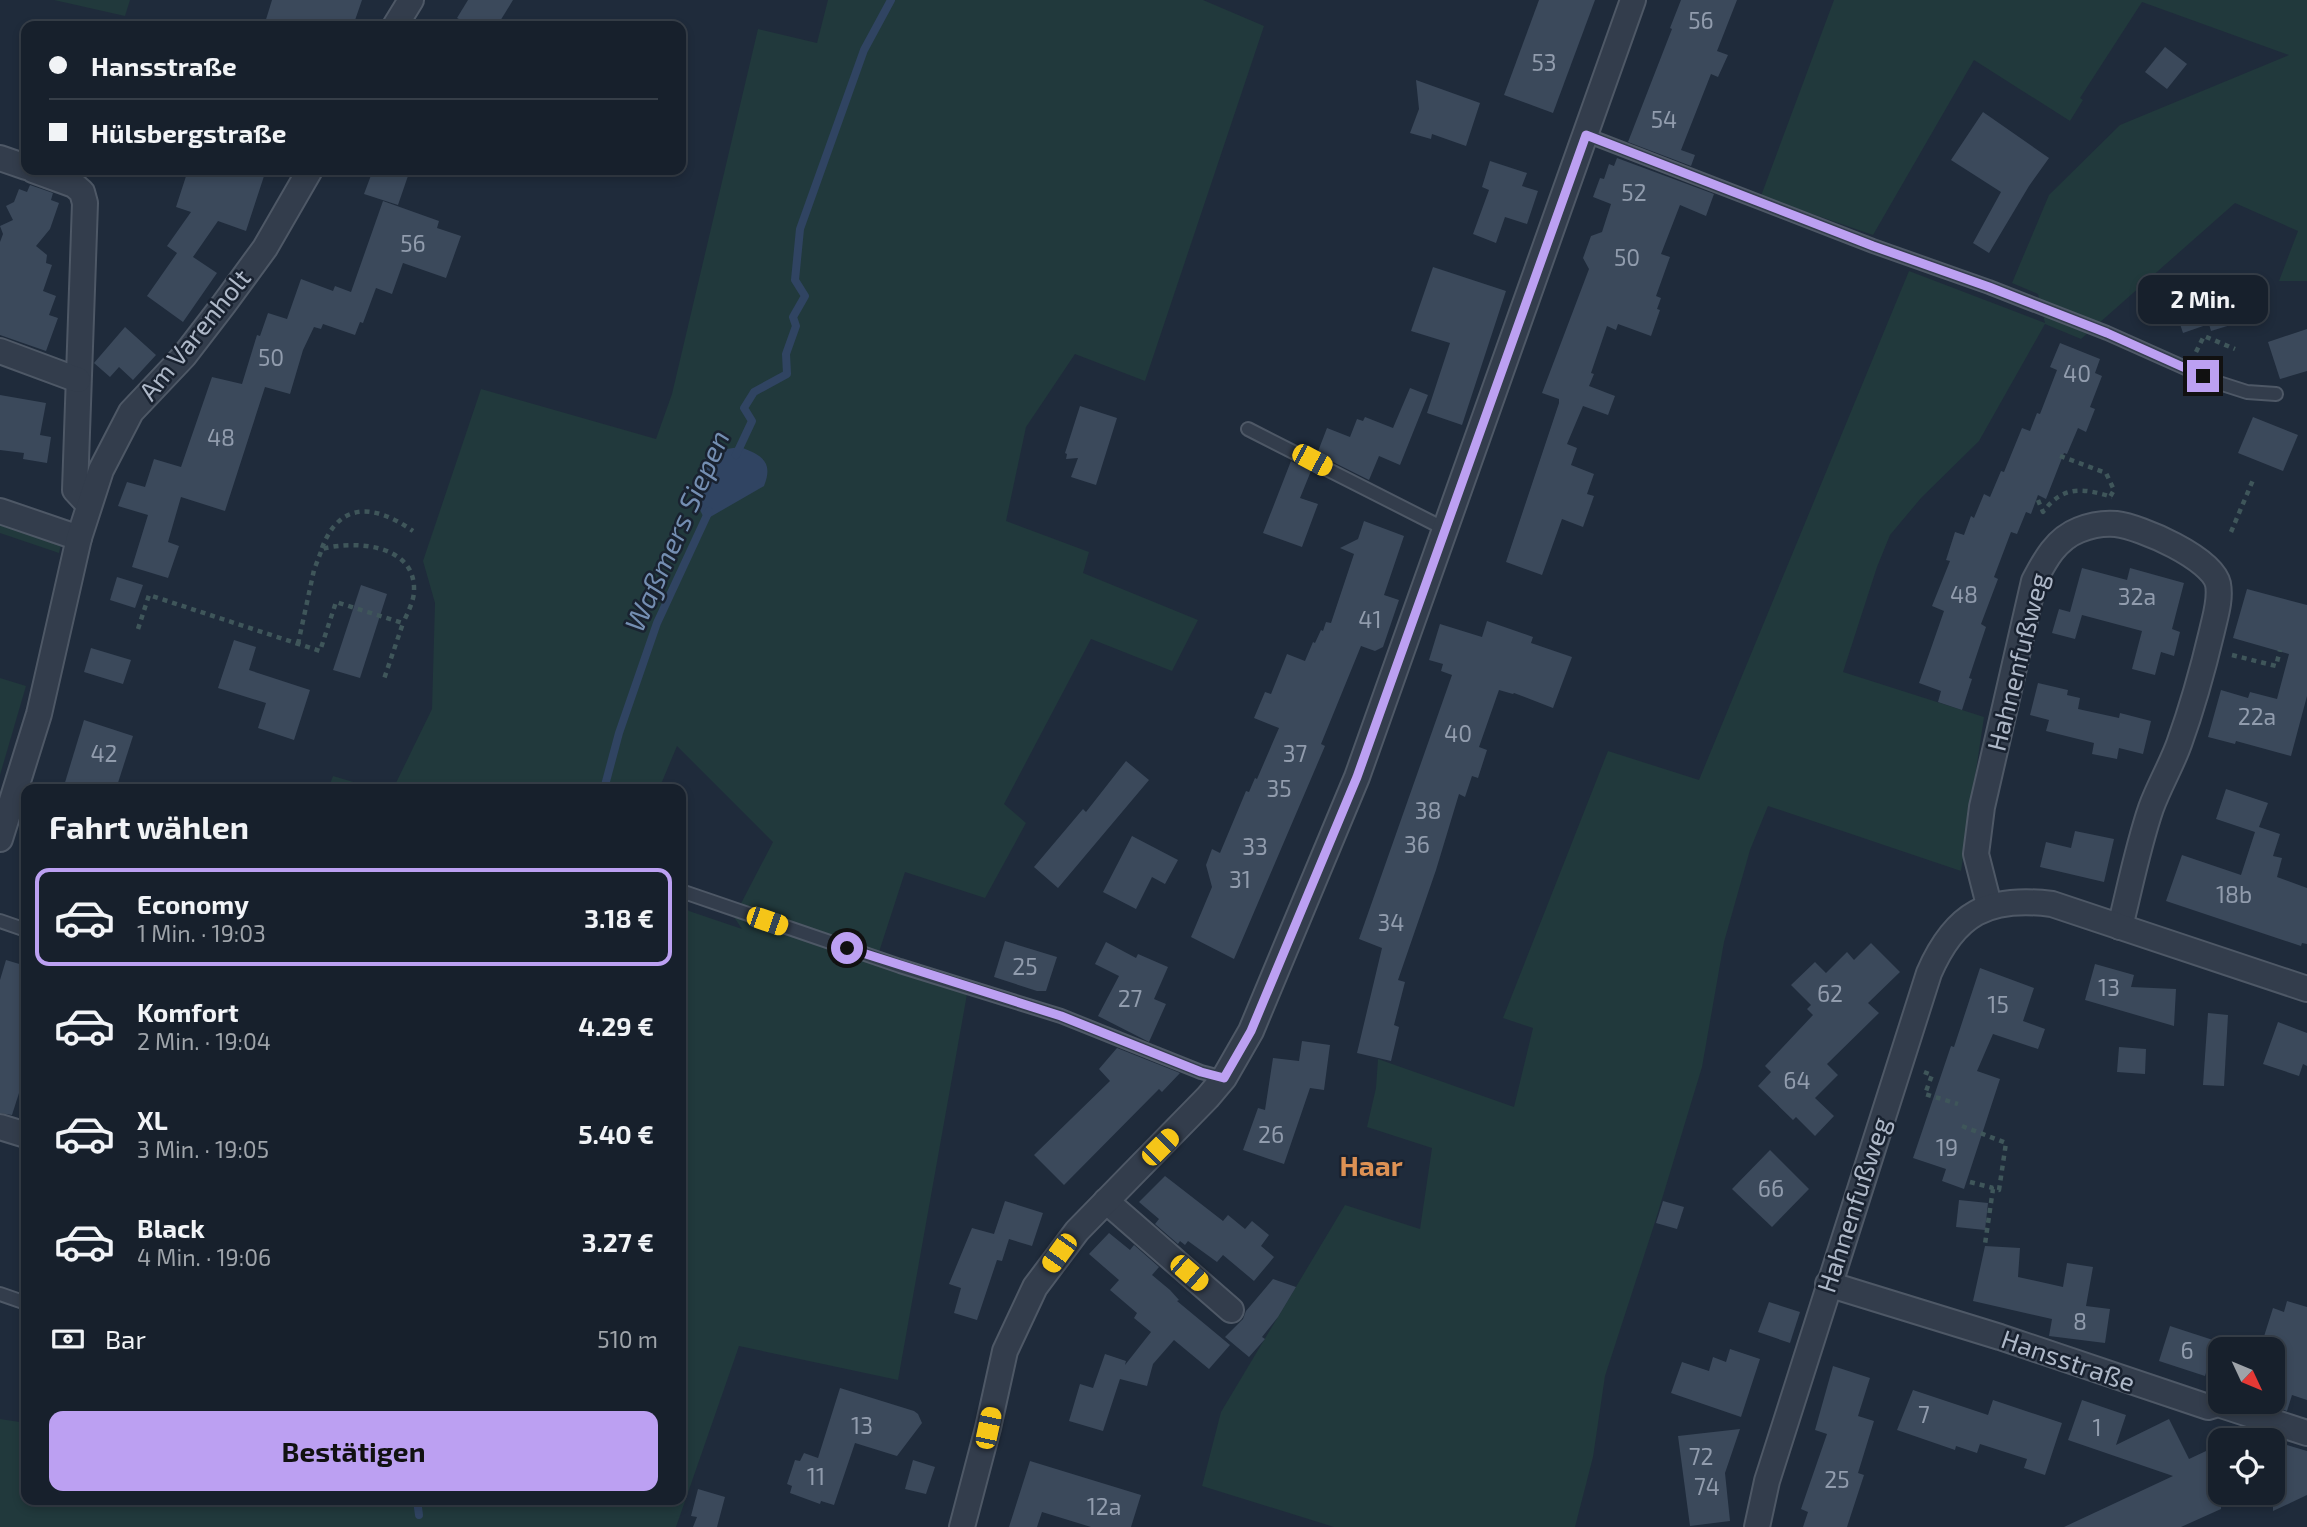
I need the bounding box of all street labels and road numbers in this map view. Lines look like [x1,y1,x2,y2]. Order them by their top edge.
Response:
street label: Am Varenholt [131,262,256,406]
street label: Hahnenfußweg [1979,569,2054,754]
street label: Hahnenfußweg [1810,1113,1896,1296]
street label: Hansstraße [1998,1322,2139,1397]

